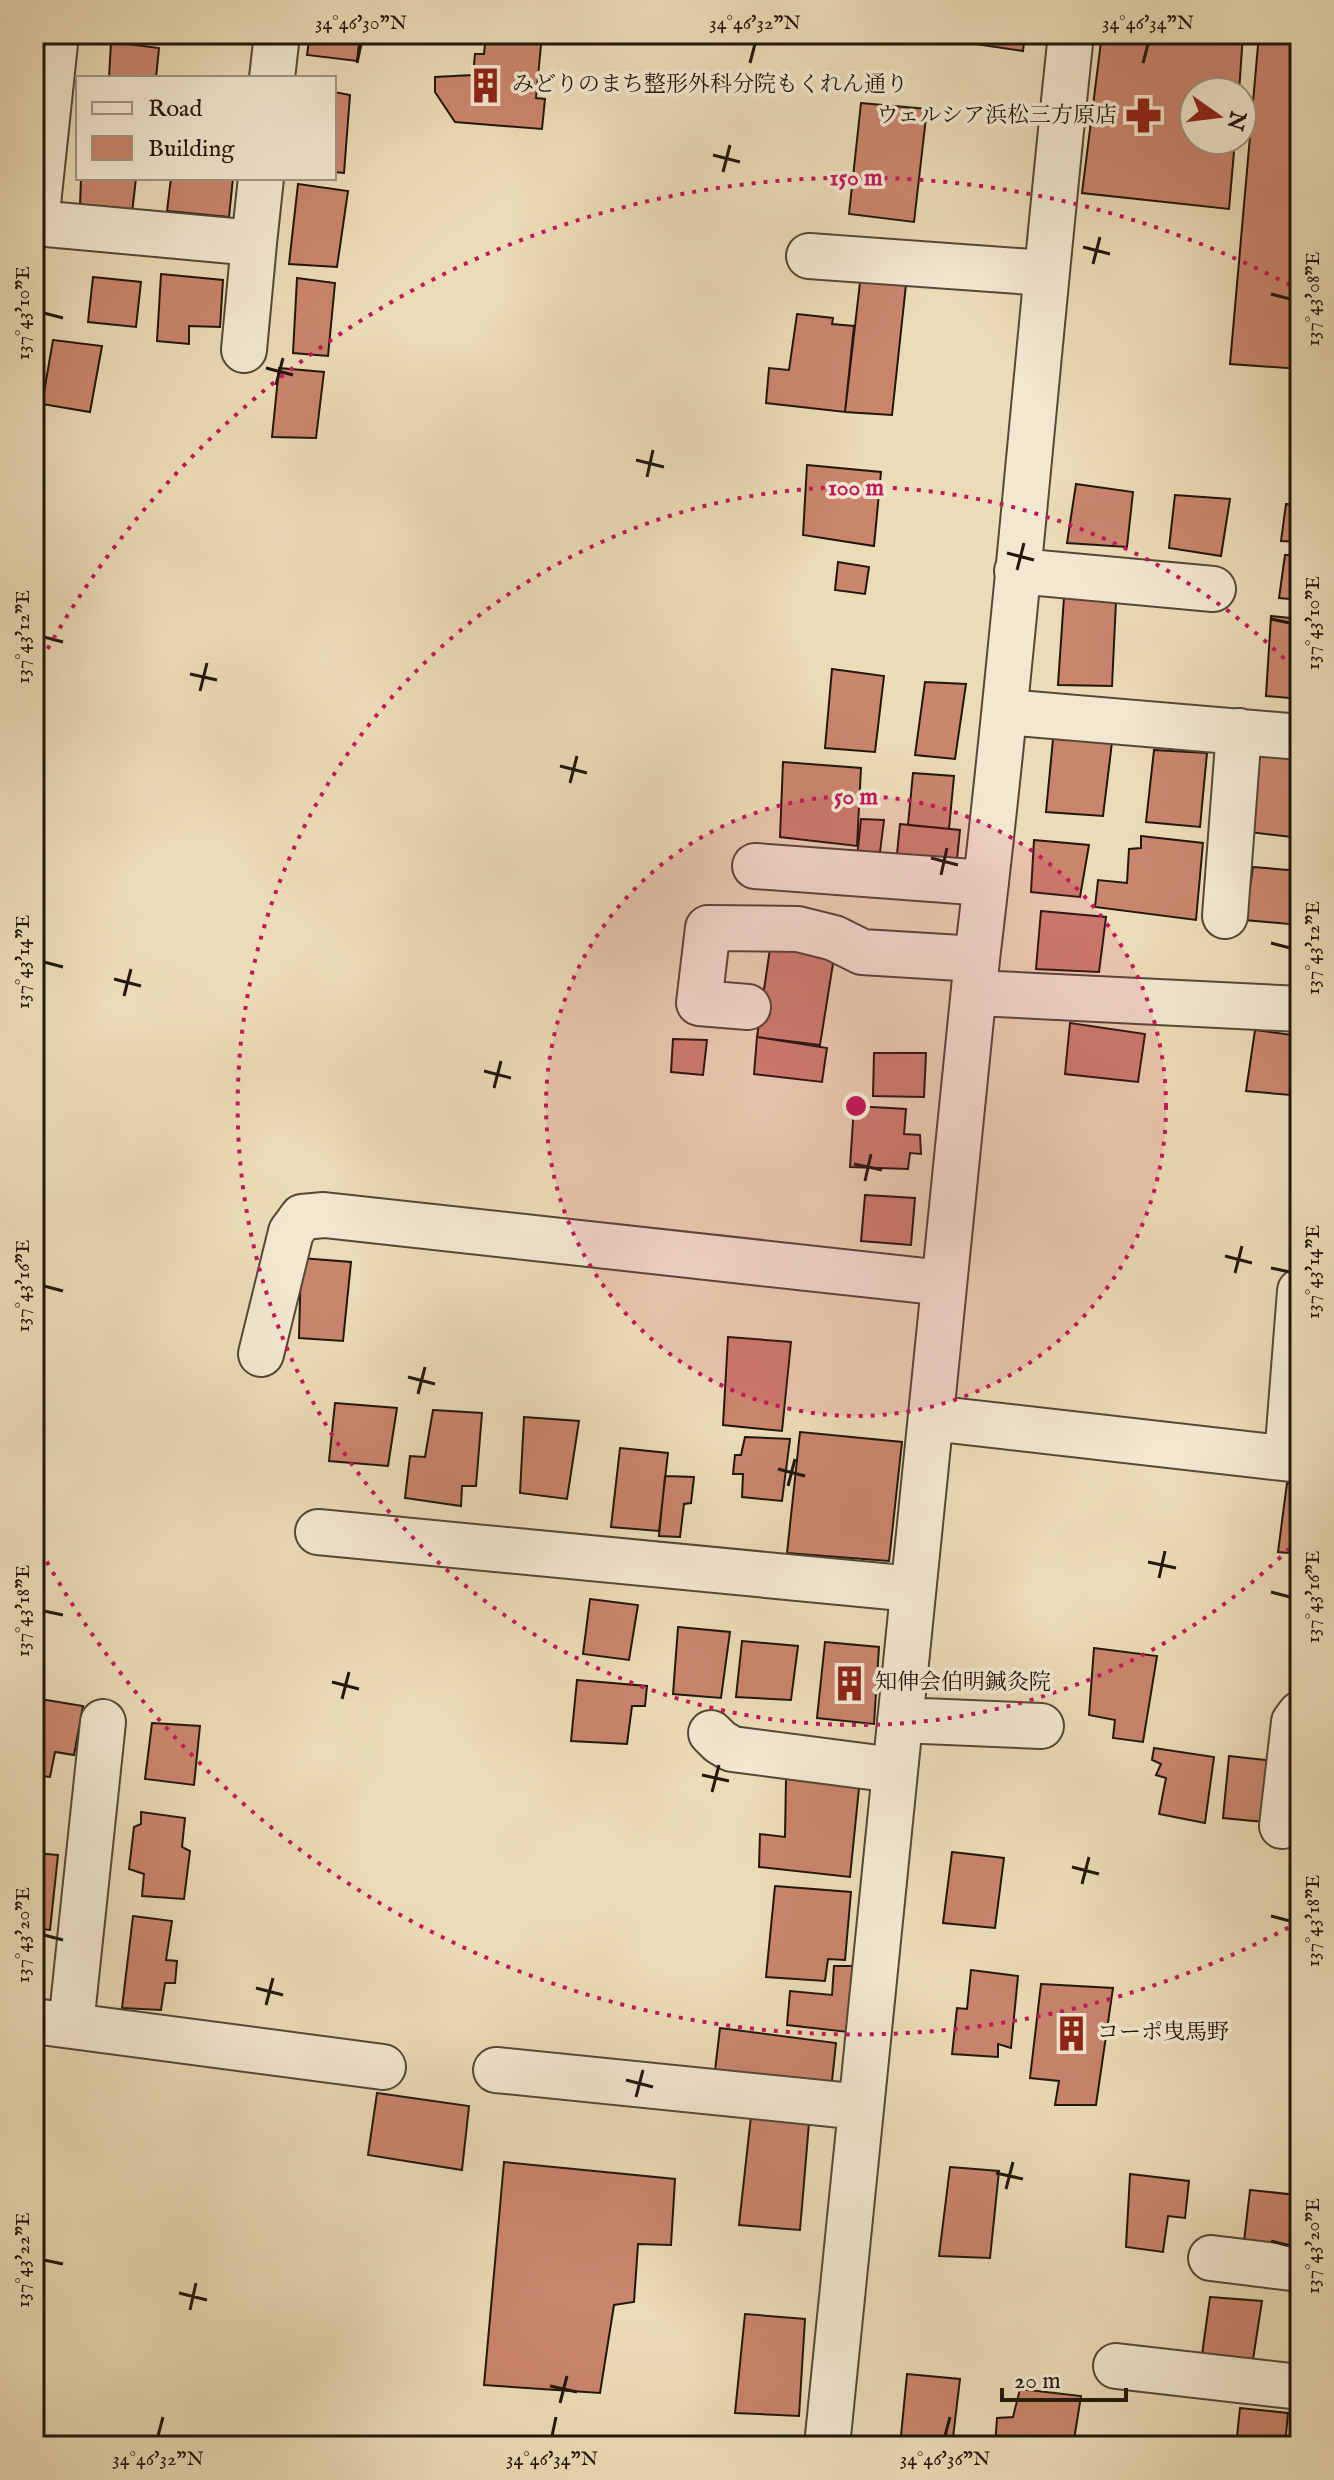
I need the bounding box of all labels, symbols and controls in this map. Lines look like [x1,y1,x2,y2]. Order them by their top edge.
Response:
text: 34°46'30"N [315,11,407,36]
text: 34°46'32"N [709,11,801,36]
text: 34°46'34"N [1102,11,1194,36]
building icon: みどりのまち整形外科分院もくれん通り [467,66,505,104]
place label: みどりのまち整形外科分院もくれん通り [512,71,908,99]
legend [76,76,336,180]
north arrow [1178,76,1258,156]
text: Road [148,94,202,125]
pharmacy icon: ウェルシア浜松三方原店 [1124,97,1162,135]
place label: ウェルシア浜松三方原店 [876,102,1117,130]
text: N [1220,107,1252,133]
text: Building [148,134,235,165]
text: 150 m [829,163,883,194]
text: 137°43'08"E [1301,251,1326,346]
text: 137°43'10"E [11,266,36,360]
text: 100 m [828,473,885,504]
text: 137°43'10"E [1301,576,1326,670]
text: 137°43'12"E [11,590,36,684]
text: 50 m [834,782,879,813]
text: 137°43'12"E [1301,901,1326,995]
text: 137°43'14"E [11,915,36,1009]
centre of rings [842,1092,870,1120]
text: 137°43'14"E [1301,1225,1326,1319]
text: 137°43'16"E [11,1239,36,1333]
text: 137°43'16"E [1301,1550,1326,1644]
text: 137°43'18"E [11,1565,36,1657]
building icon: 知伸会伯明鍼灸院 [830,1664,868,1702]
place label: 知伸会伯明鍼灸院 [875,1669,1051,1697]
text: 137°43'18"E [1301,1875,1326,1967]
text: 137°43'20"E [11,1887,36,1983]
building icon: コーポ曳馬野 [1052,2014,1090,2052]
place label: コーポ曳馬野 [1097,2019,1229,2047]
text: 137°43'20"E [1301,2198,1326,2294]
text: 137°43'22"E [11,2212,36,2308]
scale bar [1002,2352,1126,2402]
text: 20 m [1014,2366,1061,2397]
text: 34°46'32"N [112,2447,204,2472]
text: 34°46'34"N [506,2447,598,2472]
text: 34°46'36"N [900,2447,990,2472]

